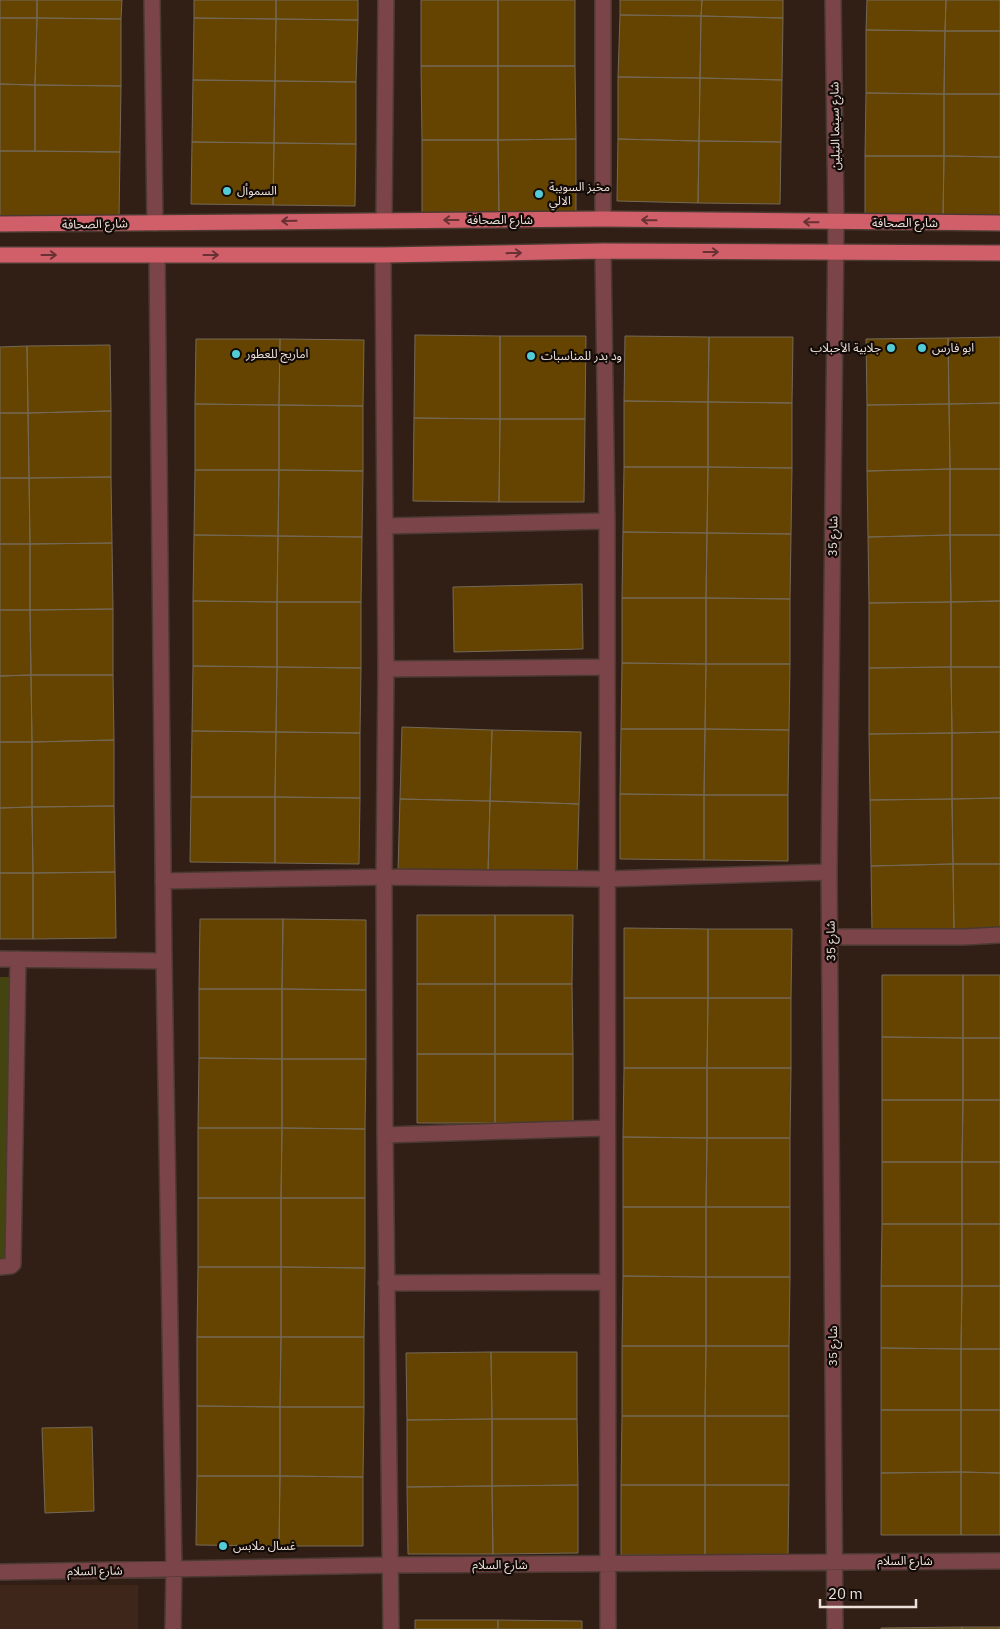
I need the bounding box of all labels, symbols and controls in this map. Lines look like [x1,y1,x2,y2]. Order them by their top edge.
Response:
street label: شارع سينما النيلين [826,81,845,171]
place label: مخبز السويبة الالي [549,179,610,211]
place label: السموأل [237,183,277,198]
marker: السموأل [221,185,233,197]
marker: مخبز السويبة الالي [533,188,545,200]
street label: شارع الصحافة [467,212,533,229]
street label: شارع الصحافة [62,215,128,234]
one-way arrow [444,215,460,225]
one-way arrow [641,215,658,225]
street label: شارع الصحافة [872,215,938,232]
one-way arrow [281,217,297,226]
one-way arrow [804,217,820,227]
one-way arrow [702,247,719,257]
one-way arrow [505,248,521,258]
one-way arrow [40,250,56,260]
one-way arrow [202,250,219,260]
place label: جلابية الأحبلاب [810,340,881,355]
place label: ابو فارس [932,340,974,355]
marker: جلابية الأحبلاب [885,342,897,354]
marker: ابو فارس [916,342,928,354]
place label: اماريج للعطور [245,346,309,363]
marker: اماريج للعطور [230,348,242,360]
place label: ود بدر للمناسبات [541,348,622,363]
marker: ود بدر للمناسبات [525,350,537,362]
street label: شارع 35 [825,516,842,556]
street label: شارع 35 [823,921,840,961]
street label: شارع 35 [825,1326,842,1366]
place label: غسال ملابس [233,1538,296,1553]
marker: غسال ملابس [217,1540,229,1552]
street label: شارع السلام [877,1553,933,1570]
street label: شارع السلام [472,1557,528,1574]
street label: شارع السلام [67,1563,123,1580]
scale bar [820,1576,916,1608]
text: 20 m [828,1584,863,1603]

